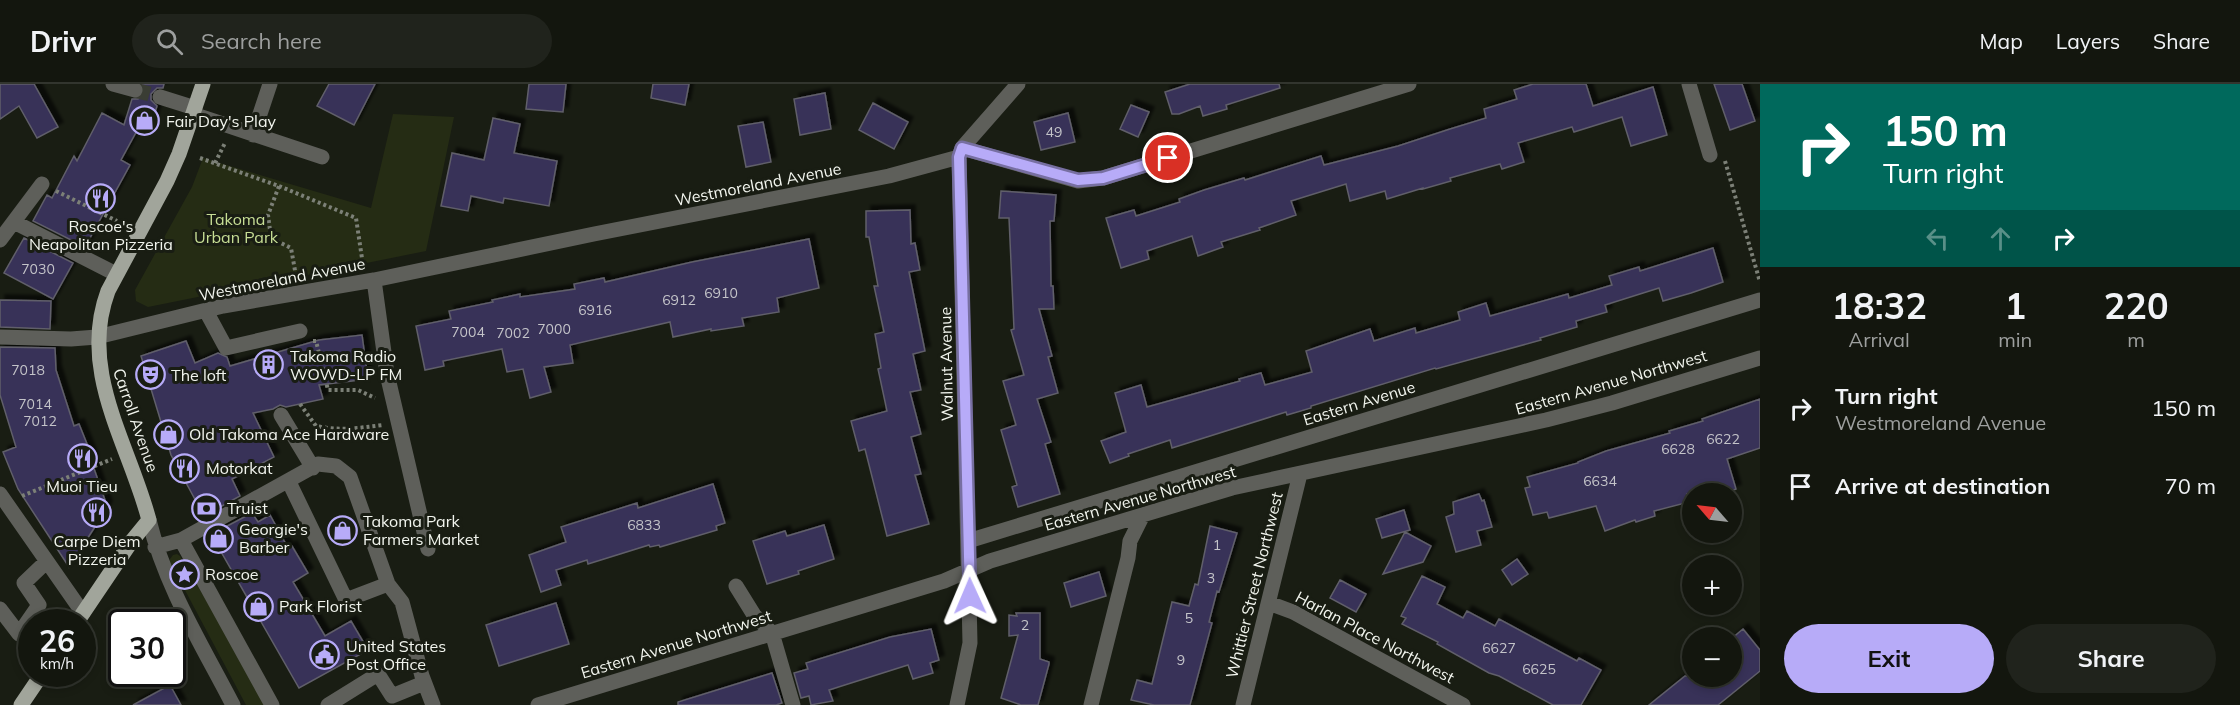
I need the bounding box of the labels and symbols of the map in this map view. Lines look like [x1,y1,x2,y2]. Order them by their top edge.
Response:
shop icon: Fair Day's Play [129,105,161,137]
place label: Fair Day's Play [166,111,276,131]
house number: 49 [1046,123,1062,141]
pin [1142,132,1193,183]
street label: Westmoreland Avenue [673,158,843,210]
restaurant icon: Roscoe's Neapolitan Pizzeria [85,182,117,214]
park label: Takoma Urban Park [194,209,279,247]
place label: Roscoe's Neapolitan Pizzeria [29,216,173,254]
street label: Westmoreland Avenue [197,253,367,305]
house number: 7030 [21,260,55,278]
house number: 6910 [704,284,738,302]
house number: 6912 [662,291,696,309]
house number: 6916 [578,301,612,319]
street label: Walnut Avenue [935,307,957,421]
house number: 7000 [537,320,571,338]
house number: 7004 [451,323,485,341]
house number: 7002 [496,324,530,342]
street label: Eastern Avenue Northwest [1513,345,1709,419]
place label: Takoma Radio WOWD-LP FM [290,346,402,384]
building icon: Takoma Radio WOWD-LP FM [253,349,285,381]
theatre icon: The loft [134,359,166,391]
house number: 7018 [11,361,45,379]
street label: Carroll Avenue [109,365,163,475]
place label: The loft [171,365,227,385]
street label: Eastern Avenue [1301,376,1417,430]
house number: 7014 [18,395,52,413]
house number: 7012 [23,412,57,430]
shop icon: Old Takoma Ace Hardware [152,418,184,450]
place label: Old Takoma Ace Hardware [189,424,389,444]
house number: 6622 [1706,430,1740,448]
house number: 6628 [1661,440,1695,458]
restaurant icon: Muoi Tieu [66,442,98,474]
restaurant icon: Motorkat [169,452,201,484]
place label: Motorkat [206,458,273,478]
street label: Eastern Avenue Northwest [1042,461,1238,535]
house number: 6634 [1583,472,1617,490]
place label: Muoi Tieu [46,476,118,496]
north arrow [1682,483,1742,543]
street label: Whittier Street Northwest [1221,490,1287,680]
bank icon: Truist [190,492,222,524]
restaurant icon: Carpe Diem Pizzeria [81,497,113,529]
place label: Truist [227,498,268,518]
place label: Takoma Park Farmers Market [363,511,480,549]
shop icon: Takoma Park Farmers Market [326,514,358,546]
house number: 6833 [627,516,661,534]
place label: Georgie's Barber [239,519,308,557]
shop icon: Georgie's Barber [202,522,234,554]
place label: Carpe Diem Pizzeria [53,531,141,569]
house number: 1 [1213,536,1221,554]
place icon: Roscoe [168,558,200,590]
place label: Roscoe [205,564,259,584]
position arrow [938,564,1002,628]
house number: 3 [1207,569,1215,587]
street label: Harlan Place Northwest [1292,587,1458,688]
shop icon: Park Florist [242,590,274,622]
place label: Park Florist [279,596,362,616]
street label: Eastern Avenue Northwest [578,605,774,683]
speed limit sign: 30 [108,609,186,687]
house number: 5 [1185,609,1193,627]
house number: 2 [1021,616,1029,634]
place label: United States Post Office [346,636,446,674]
public building icon: United States Post Office [309,639,341,671]
house number: 6627 [1482,639,1516,657]
house number: 9 [1177,651,1185,669]
house number: 6625 [1522,660,1556,678]

